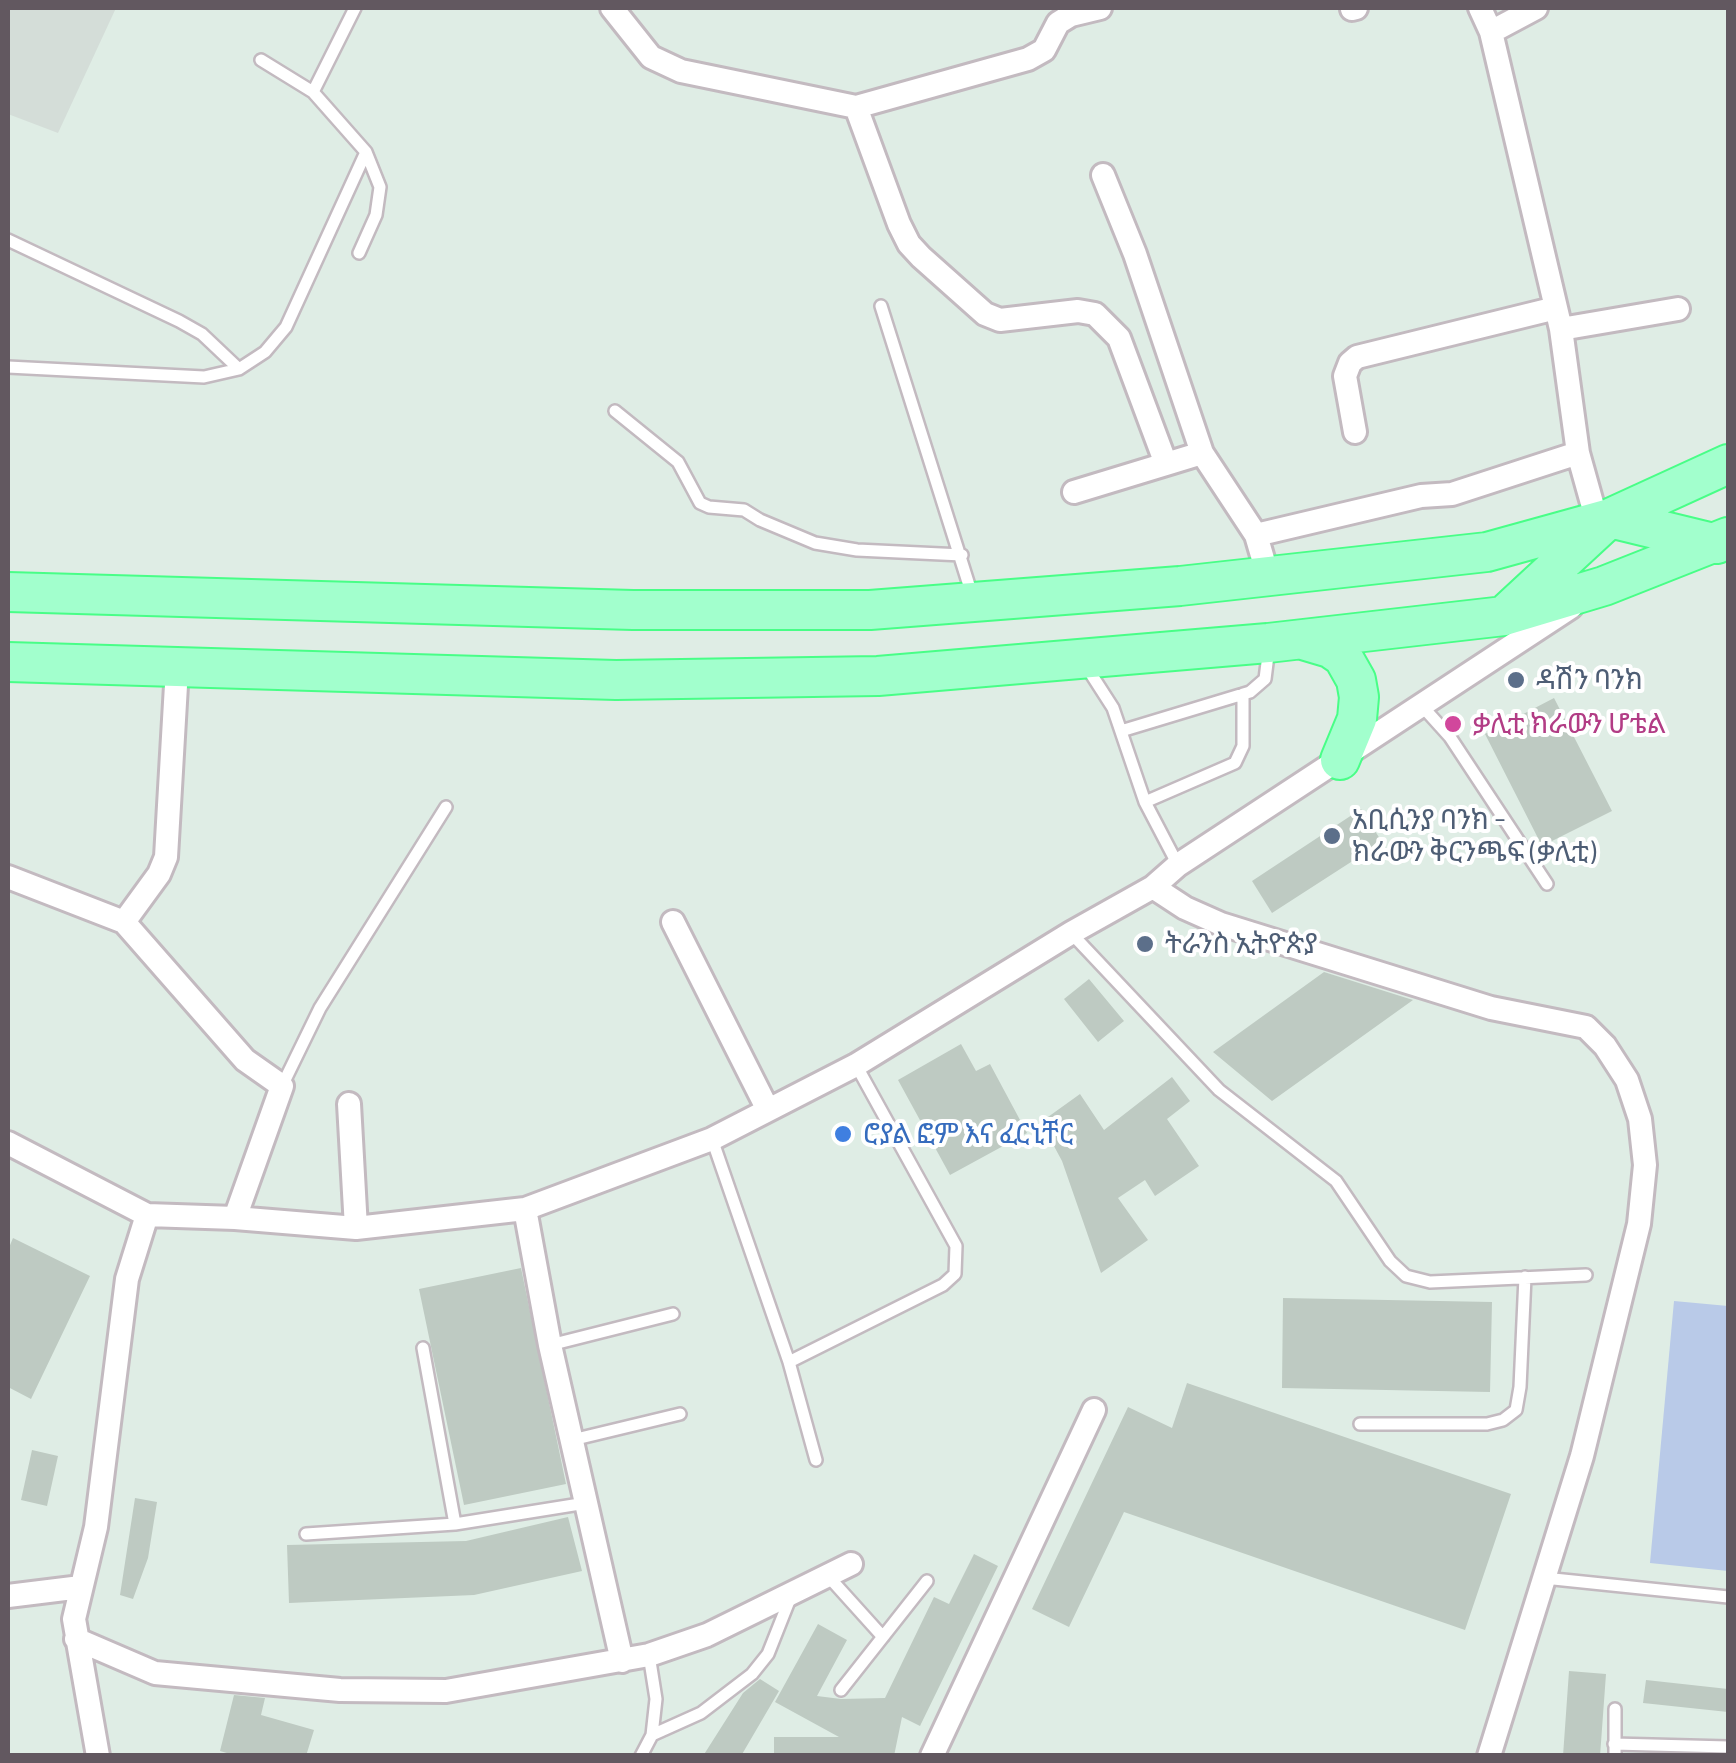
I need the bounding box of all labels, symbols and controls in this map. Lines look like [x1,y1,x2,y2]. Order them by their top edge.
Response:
place label: ዳሽን ባንክ [1536,663,1643,697]
marker: ዳሽን ባንክ [1505,669,1527,691]
place label: ቃሊቲ ክራውን ሆቴል [1473,707,1666,741]
marker: ቃሊቲ ክራውን ሆቴል [1442,713,1464,735]
place label: አቢሲንያ ባንክ - ክራውን ቅርንጫፍ (ቃሊቲ) [1352,803,1596,869]
marker: አቢሲንያ ባንክ - ክራውን ቅርንጫፍ (ቃሊቲ) [1321,825,1343,847]
place label: ትራንስ ኢትዮጵያ [1165,927,1318,961]
marker: ትራንስ ኢትዮጵያ [1134,933,1156,955]
place label: ሮያል ፎም እና ፈርኒቸር [863,1117,1073,1151]
marker: ሮያል ፎም እና ፈርኒቸር [832,1123,854,1145]

